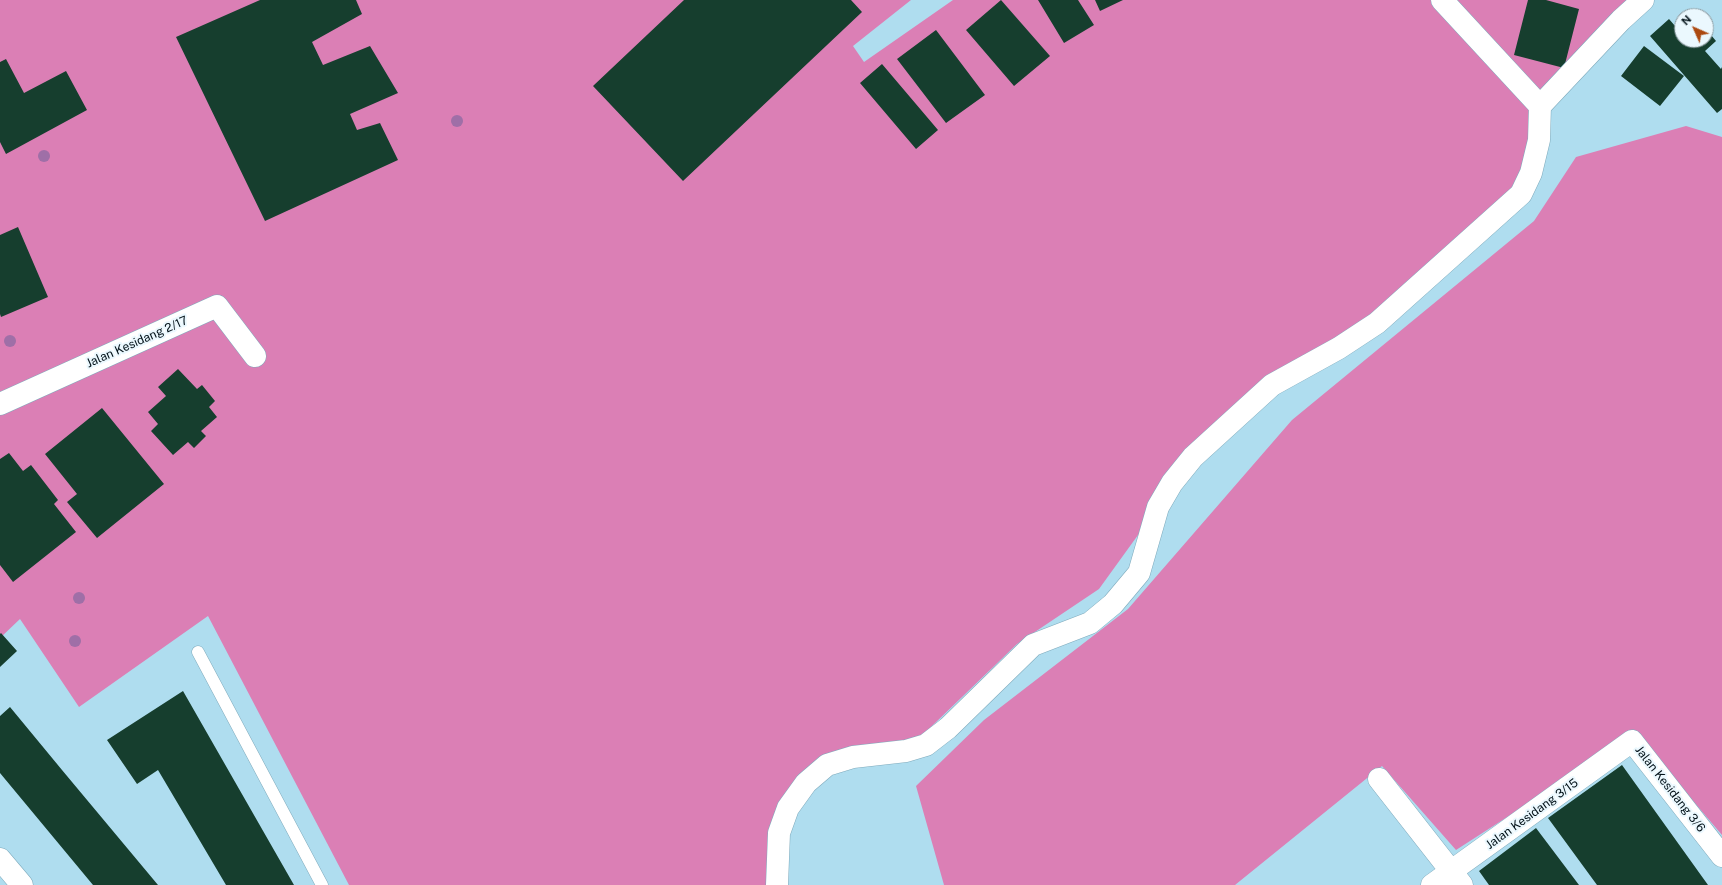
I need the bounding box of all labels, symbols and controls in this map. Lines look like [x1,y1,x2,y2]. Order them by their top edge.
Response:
north arrow [1674,8,1714,48]
text: N [1679,13,1694,28]
street label: Jalan Kesidang 2/17 [84,313,190,371]
street label: Jalan Kesidang 3/6 [1632,743,1708,835]
street label: Jalan Kesidang 3/15 [1483,776,1581,852]

